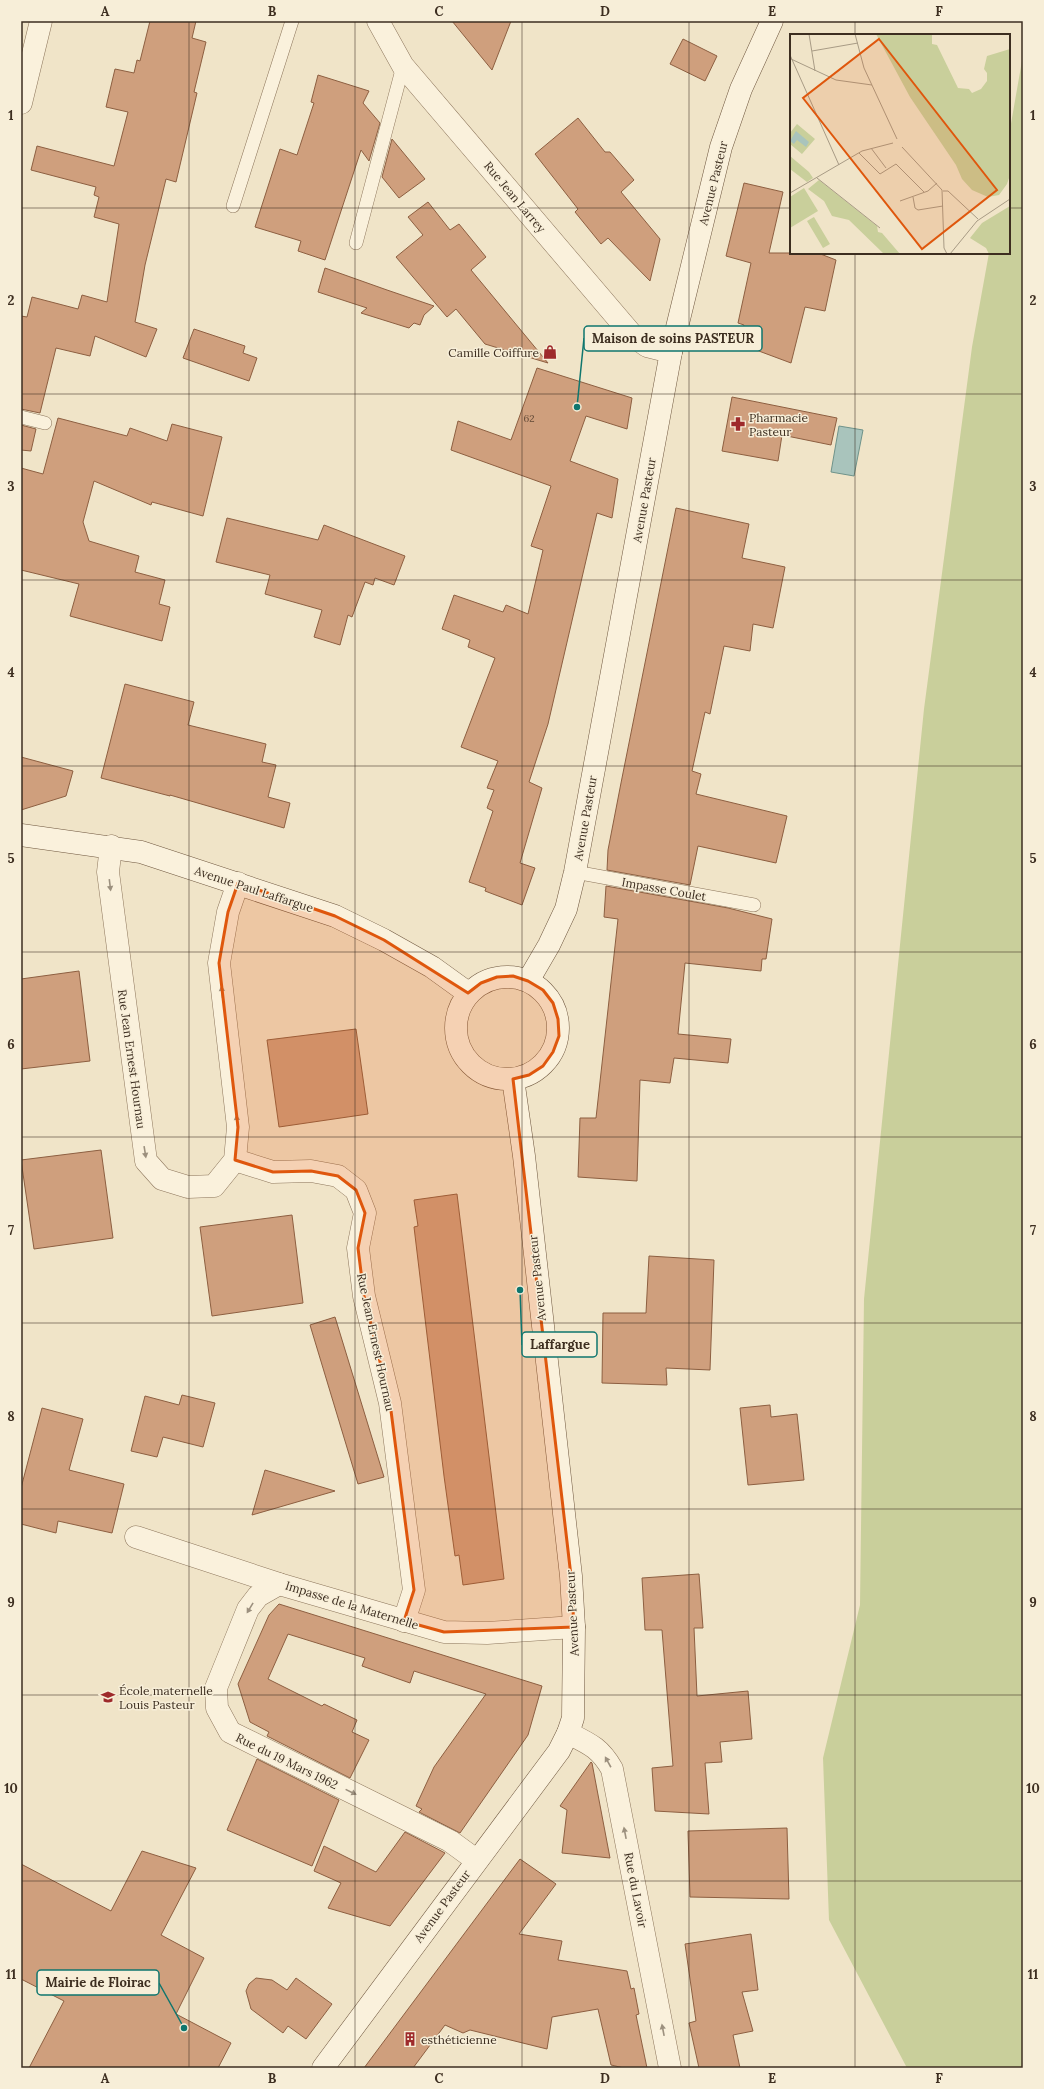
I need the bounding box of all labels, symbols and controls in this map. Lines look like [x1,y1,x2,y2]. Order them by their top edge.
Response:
text: A [101,3,110,20]
text: B [268,3,277,20]
text: C [435,3,444,20]
text: D [600,3,610,20]
text: E [768,3,776,20]
text: F [935,3,943,20]
inset map [790,34,1010,254]
text: 1 [8,107,14,124]
text: 1 [1030,107,1036,124]
street label: Avenue Pasteur [695,139,731,228]
street label: Rue Jean Larrey [481,158,550,236]
text: 2 [8,292,15,309]
text: 2 [1030,292,1037,309]
callout: Maison de soins PASTEUR [584,326,762,351]
text: Maison de soins PASTEUR [592,330,754,347]
shop icon: Camille Coiffure [542,344,558,360]
place label: Camille Coiffure [448,345,539,360]
place label: Pharmacie Pasteur [749,410,808,439]
house number: 62 [523,412,535,425]
pharmacy icon: Pharmacie Pasteur [730,416,746,432]
street label: Avenue Pasteur [629,455,659,545]
text: 3 [7,478,15,495]
text: 3 [1029,478,1037,495]
text: 4 [7,664,15,681]
text: 4 [1029,664,1037,681]
street label: Avenue Pasteur [570,773,600,863]
text: 5 [7,850,15,867]
text: 5 [1029,850,1037,867]
street label: Avenue Paul Laffargue [192,862,316,915]
street label: Impasse Coulet [621,874,708,904]
one-way arrow [107,879,113,891]
one-way arrow [219,986,226,998]
street label: Rue Jean Ernest Hournau [115,988,149,1130]
text: 6 [7,1036,15,1053]
text: 6 [1029,1036,1037,1053]
one-way arrow [234,1115,240,1127]
one-way arrow [142,1146,148,1159]
text: 7 [8,1222,14,1239]
text: 7 [1030,1222,1036,1239]
street label: Avenue Pasteur [525,1233,549,1323]
street label: Rue Jean Ernest Hournau [354,1272,398,1412]
callout: Laffargue [522,1332,597,1357]
text: Laffargue [530,1336,590,1353]
text: 8 [7,1408,15,1425]
text: 8 [1029,1408,1037,1425]
street label: Avenue Pasteur [562,1569,582,1658]
street label: Impasse de la Maternelle [284,1578,421,1633]
text: 9 [7,1594,15,1611]
text: 9 [1029,1594,1037,1611]
one-way arrow [246,1603,254,1613]
place label: École maternelle Louis Pasteur [119,1683,213,1712]
school or university icon: École maternelle Louis Pasteur [100,1689,116,1705]
street label: Rue du 19 Mars 1962 [233,1730,341,1792]
one-way arrow [604,1756,611,1768]
text: 10 [4,1780,18,1797]
text: 10 [1026,1780,1040,1797]
one-way arrow [345,1789,357,1795]
one-way arrow [621,1827,627,1839]
street label: Rue du Lavoir [621,1851,651,1930]
street label: Avenue Pasteur [410,1866,474,1946]
text: 11 [6,1966,16,1983]
text: 11 [1028,1966,1038,1983]
callout: Mairie de Floirac [37,1970,159,1995]
text: Mairie de Floirac [45,1974,151,1991]
one-way arrow [659,2024,665,2036]
building icon: esthéticienne [402,2031,418,2047]
place label: esthéticienne [421,2032,497,2047]
text: A [101,2070,110,2087]
text: B [268,2070,277,2087]
text: C [435,2070,444,2087]
text: D [600,2070,610,2087]
text: E [768,2070,776,2087]
text: F [935,2070,943,2087]

